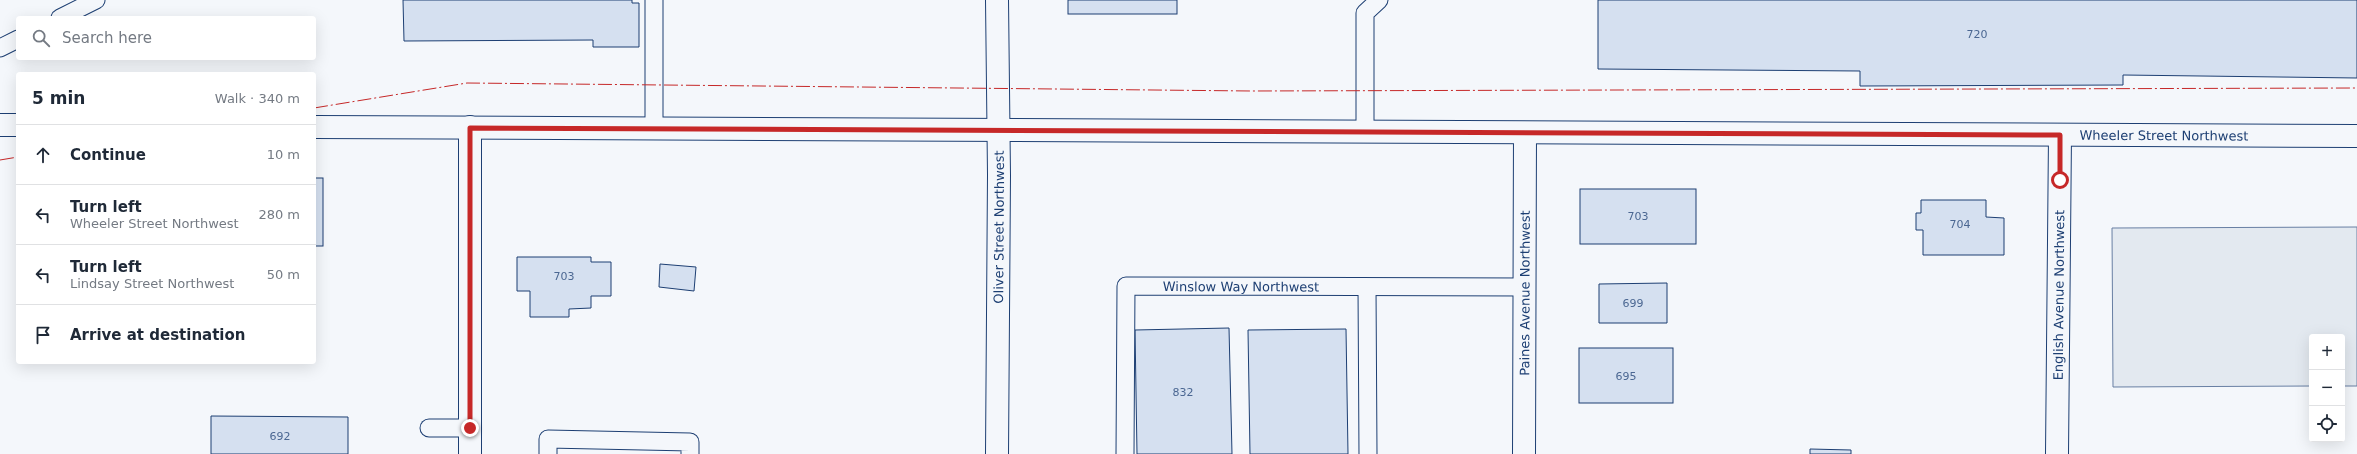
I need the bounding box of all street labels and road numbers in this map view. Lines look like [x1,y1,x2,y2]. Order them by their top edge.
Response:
street label: Wheeler Street Northwest [2080,127,2248,143]
street label: Oliver Street Northwest [991,150,1007,304]
street label: Paines Avenue Northwest [1517,210,1532,376]
street label: English Avenue Northwest [2050,210,2067,380]
street label: Winslow Way Northwest [1163,279,1319,294]

